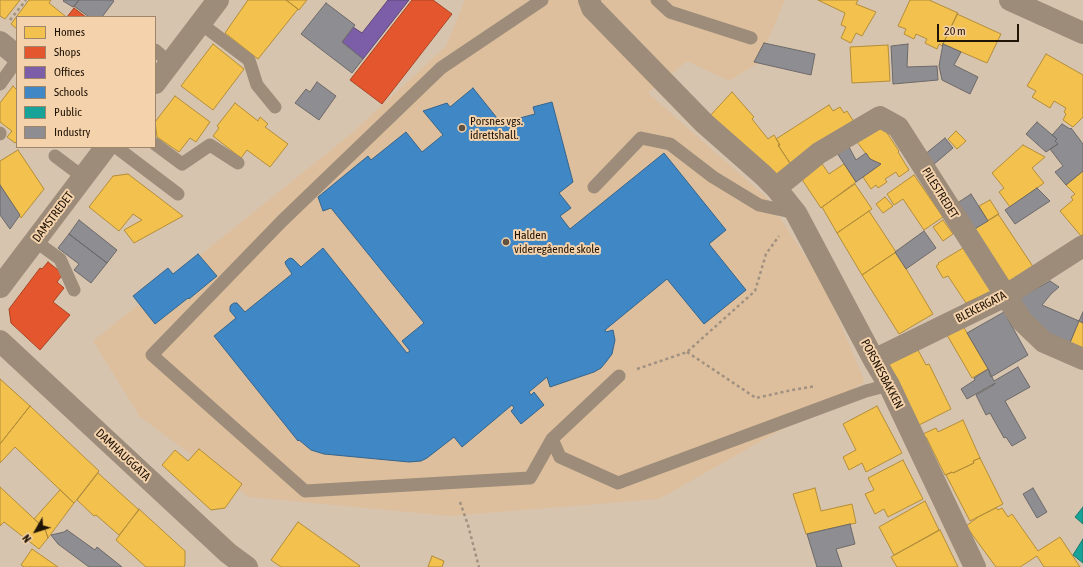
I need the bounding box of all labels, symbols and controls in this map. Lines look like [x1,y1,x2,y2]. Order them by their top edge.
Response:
legend [16,16,156,148]
scale bar [939,16,1021,42]
text: 20 m [944,24,966,38]
text: Homes [54,25,85,39]
text: Shops [54,45,80,59]
text: Offices [54,65,84,79]
text: Schools [54,85,88,99]
text: Public [54,105,82,119]
place label: Porsnes vgs. idrettshall. [470,114,523,142]
marker: Porsnes vgs. idrettshall. [457,123,467,133]
text: Industry [54,125,91,139]
street label: PILESTREDET [919,165,961,221]
street label: DAMSTREDET [29,189,77,245]
place label: Halden videregående skole [514,228,600,256]
marker: Halden videregående skole [501,237,511,247]
street label: BLEKERGATA [953,288,1009,326]
street label: PORSNESBAKKEN [858,337,906,411]
street label: DAMHAUGGATA [93,426,153,484]
north arrow [16,511,56,551]
text: N [20,532,33,545]

